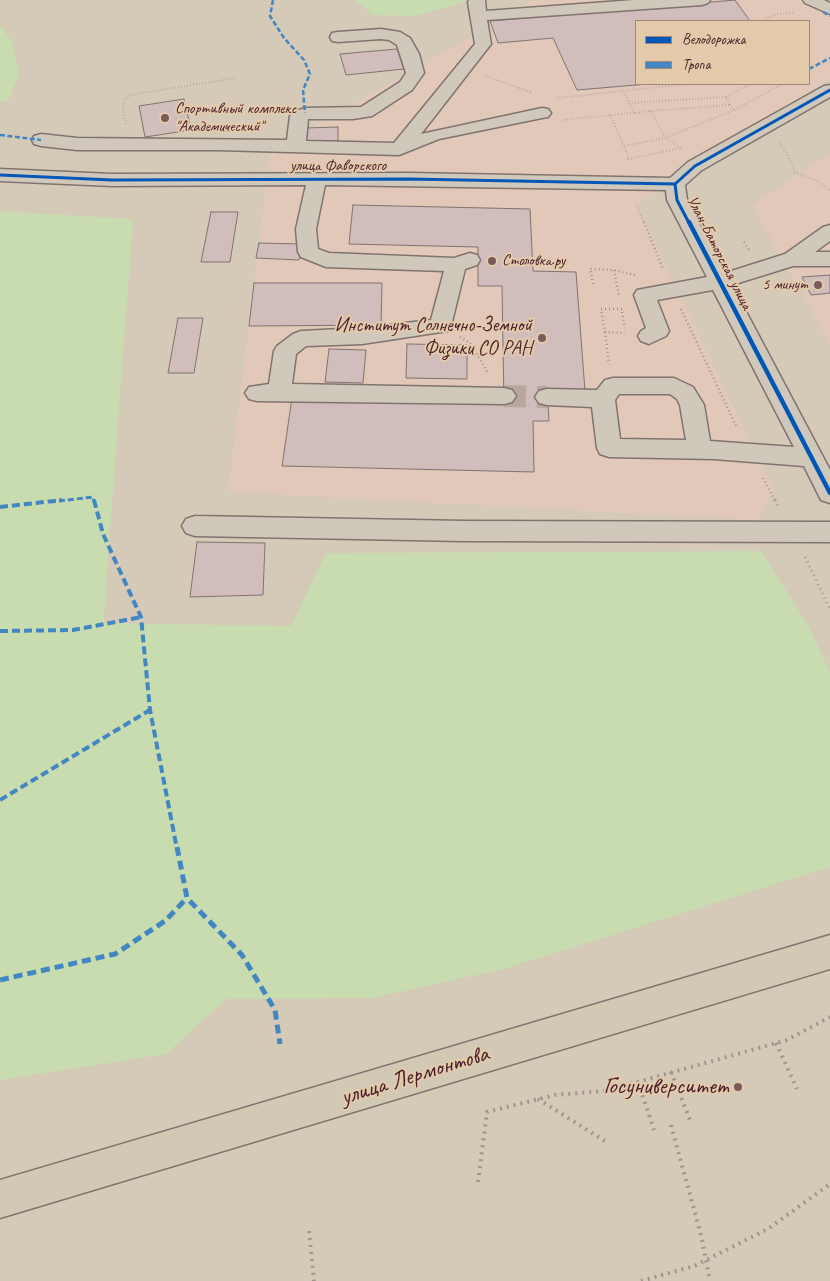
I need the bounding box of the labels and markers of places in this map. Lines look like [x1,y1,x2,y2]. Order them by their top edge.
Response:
place label: Спортивный комплекс "Академический" [175,99,296,137]
marker: Спортивный комплекс "Академический" [159,112,171,124]
place label: Столовка.ру [502,251,565,271]
marker: Столовка.ру [486,255,498,267]
place label: 5 минут [762,275,808,295]
marker: 5 минут [812,279,824,291]
place label: Институт Солнечно-Земной Физики СО РАН [334,314,532,361]
marker: Институт Солнечно-Земной Физики СО РАН [536,332,548,344]
place label: Госуниверситет [603,1073,728,1101]
marker: Госуниверситет [732,1081,744,1093]

